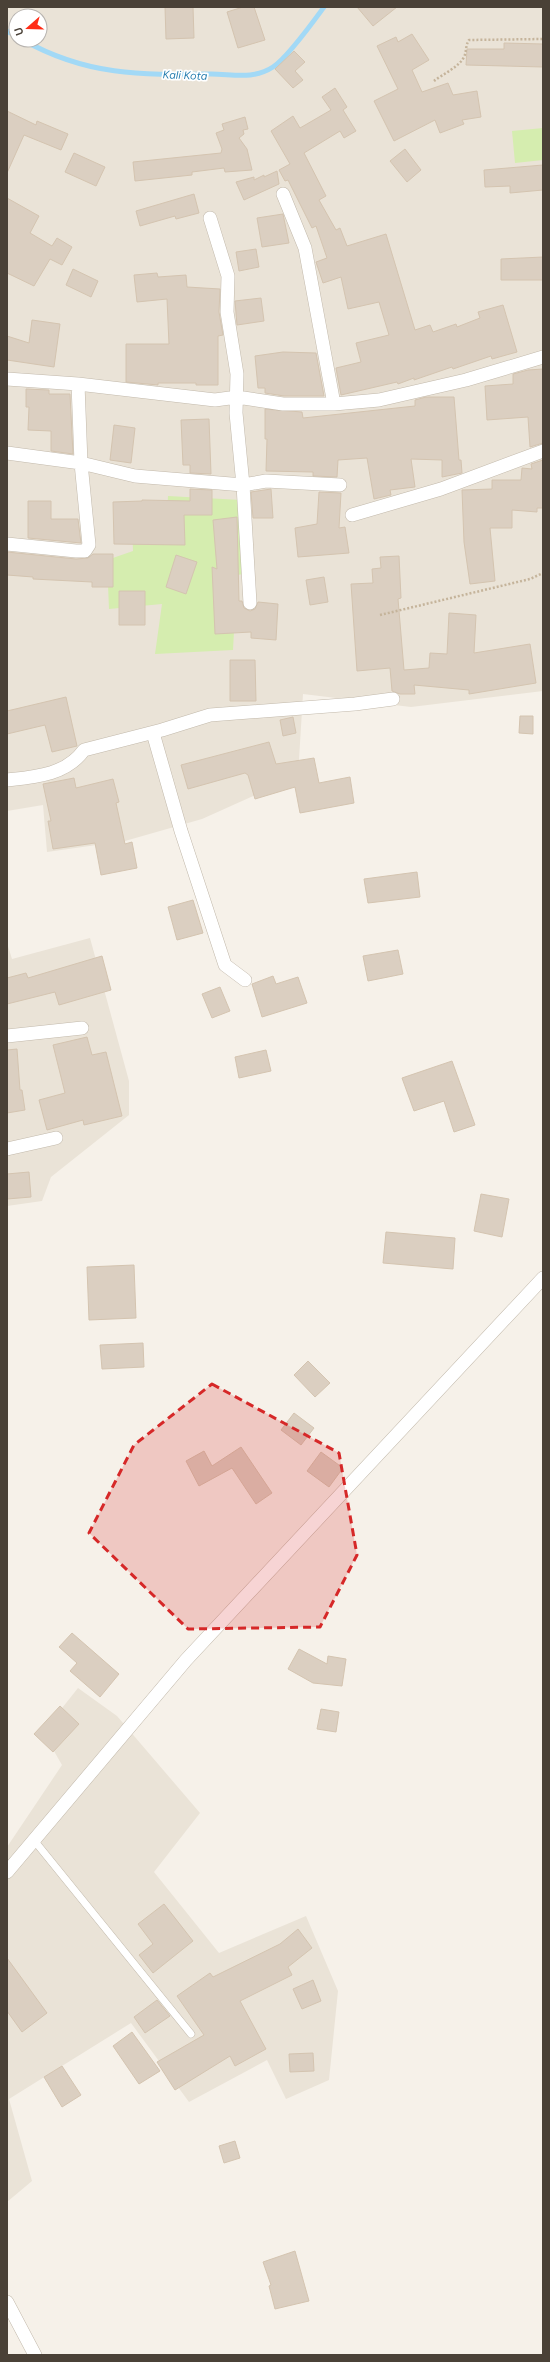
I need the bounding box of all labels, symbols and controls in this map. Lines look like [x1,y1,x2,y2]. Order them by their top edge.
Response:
north arrow [8,8,48,48]
text: U [12,25,27,37]
water label: Kali Kota [163,68,208,83]

